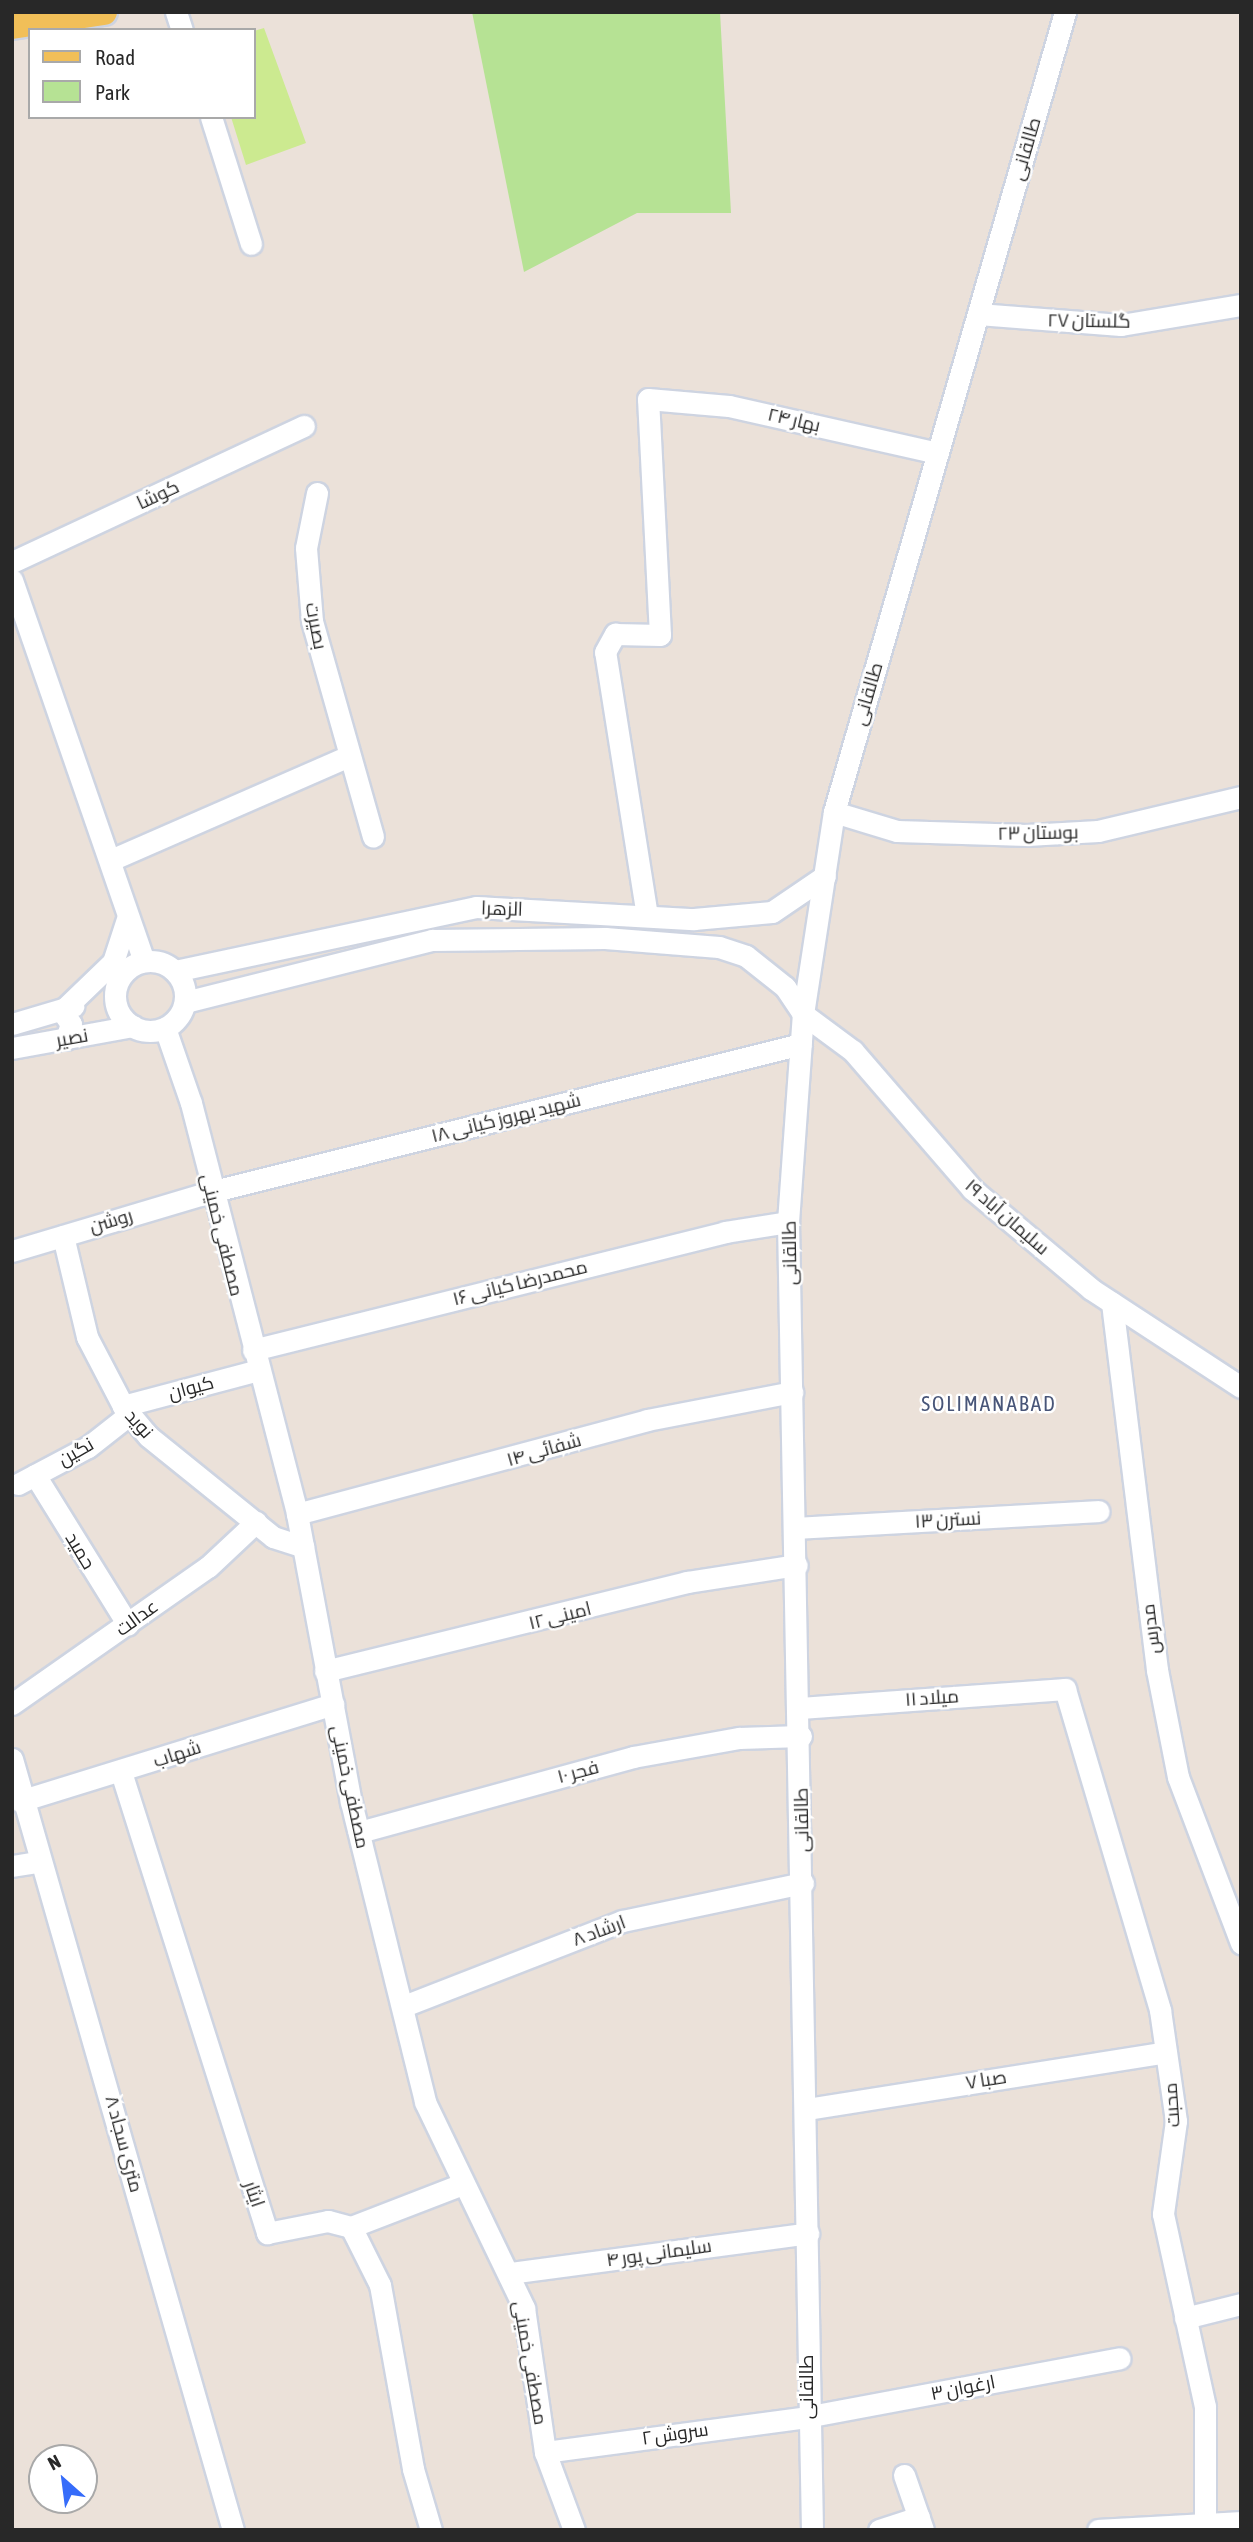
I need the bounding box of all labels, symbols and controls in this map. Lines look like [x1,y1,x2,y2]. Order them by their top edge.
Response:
legend [28,28,256,119]
text: Road [95,45,135,69]
text: Park [95,80,130,104]
street label: طالقانی [1006,115,1046,183]
street label: گلستان ۲۷ [1047,309,1131,333]
street label: بهار ۲۴ [765,403,823,437]
street label: کوشا [133,475,183,515]
street label: بصیرت [300,600,332,652]
street label: طالقانی [848,660,888,728]
street label: بوستان ۲۳ [997,821,1079,845]
street label: الزهرا [481,897,523,921]
street label: نصیر [54,1024,90,1052]
street label: شهید بهروز کیانی ۱۸ [429,1088,583,1148]
street label: مصطفی خمینی [196,1171,248,1299]
street label: سلیمان آباد ۱۹ [960,1174,1054,1260]
street label: روشن [87,1204,135,1238]
street label: طالقانی [778,1221,802,1285]
street label: محمدرضا کیانی ۱۶ [450,1255,590,1311]
street label: کیوان [166,1371,216,1405]
district label: SOLIMANABAD [923,1390,1055,1416]
street label: نوید [120,1405,158,1443]
street label: شفائی ۱۴ [504,1429,584,1471]
street label: نگین [54,1433,98,1471]
street label: نسترن ۱۳ [914,1507,982,1533]
street label: حمید [60,1528,100,1574]
street label: عدالت [111,1595,163,1641]
street label: امینی ۱۲ [526,1597,594,1635]
street label: مدرس [1137,1603,1165,1655]
street label: میلاد ۱۱ [904,1685,960,1711]
street label: مصطفی خمینی [326,1723,374,1851]
street label: شهاب [150,1736,204,1772]
street label: فجر ۱۰ [555,1756,601,1788]
street label: طالقانی [790,1788,814,1852]
street label: ارشاد ۸ [569,1911,629,1951]
street label: صبا ۷ [964,2066,1008,2094]
street label: محبت [1159,2082,1185,2128]
street label: ۸ متری سجاد [100,2093,148,2195]
street label: ایثار [239,2178,269,2210]
street label: سلیمانی پور ۴ [605,2234,713,2272]
street label: مصطفی خمینی [508,2299,552,2427]
street label: طالقانی [796,2355,818,2419]
street label: ارغوان ۳ [929,2371,997,2405]
street label: سروش ۲ [640,2418,710,2450]
north arrow [28,2444,98,2514]
text: N [44,2450,64,2475]

